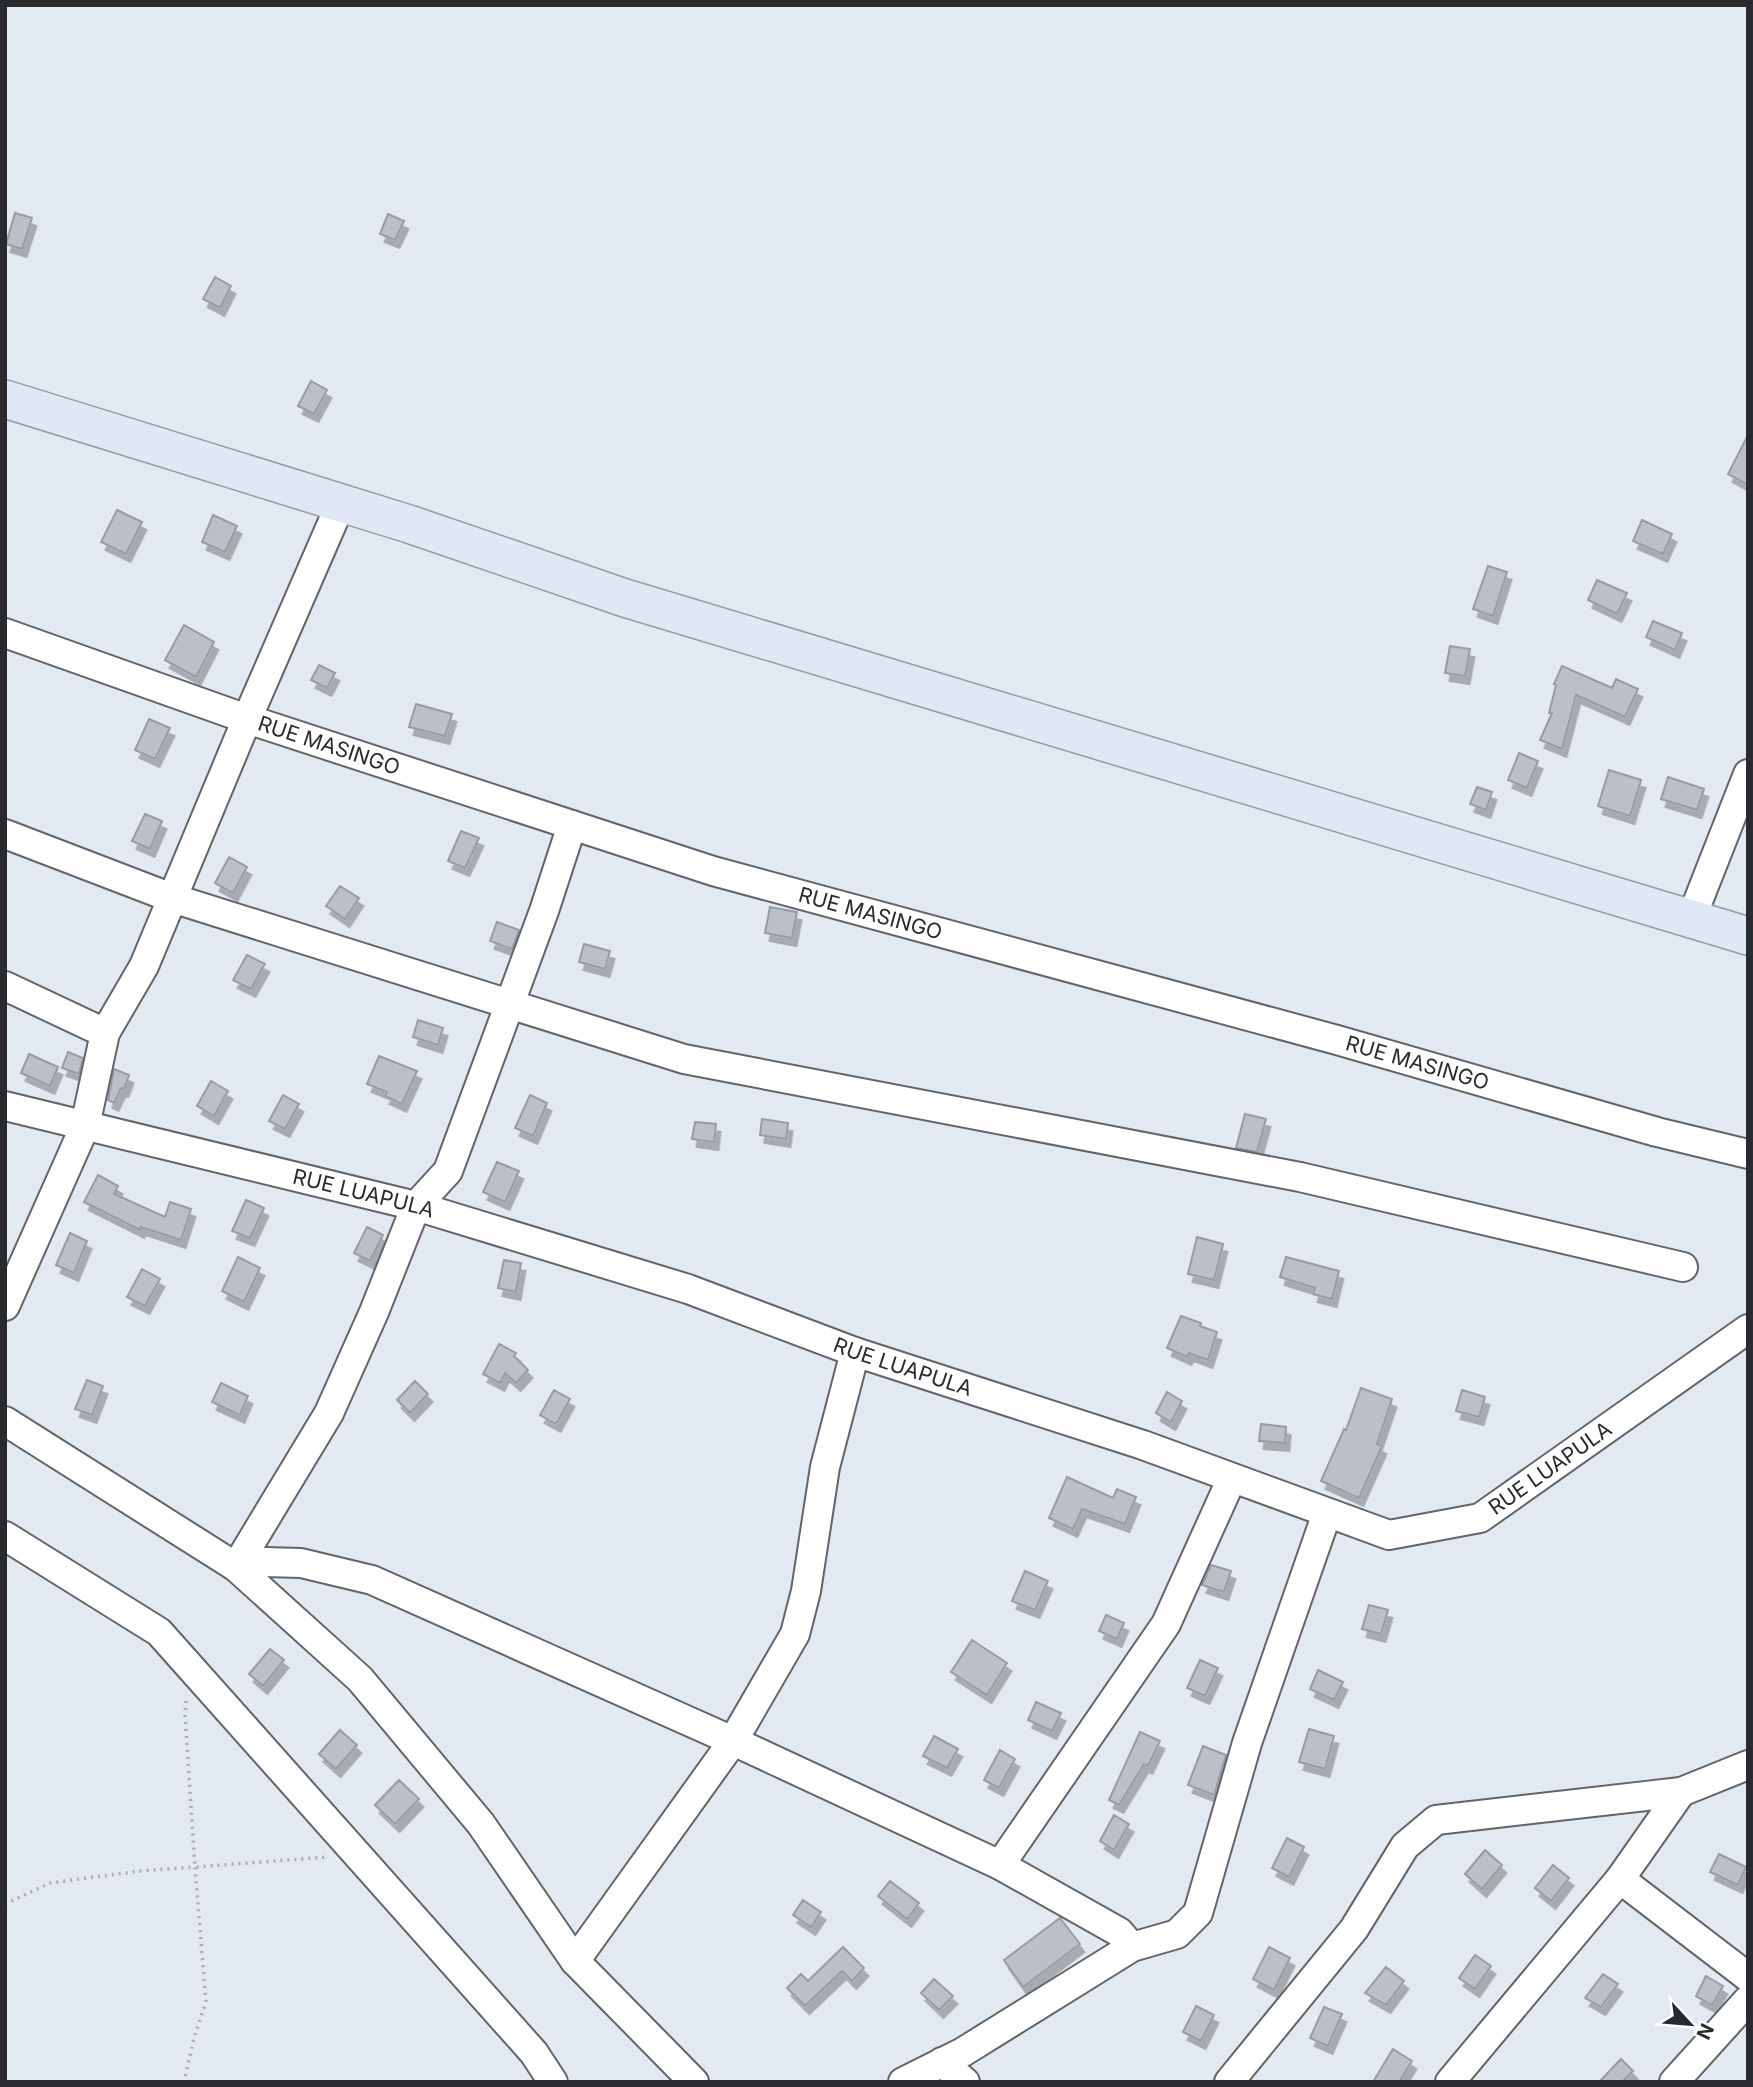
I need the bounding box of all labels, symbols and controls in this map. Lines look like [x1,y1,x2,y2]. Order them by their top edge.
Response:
street label: RUE MASINGO [255,710,403,780]
street label: RUE MASINGO [796,882,945,945]
street label: RUE MASINGO [1343,1030,1492,1095]
street label: RUE LUAPULA [290,1163,437,1223]
street label: RUE LUAPULA [830,1332,976,1401]
street label: RUE LUAPULA [1484,1416,1616,1520]
north arrow [1655,1989,1725,2059]
text: N [1691,2020,1718,2043]

